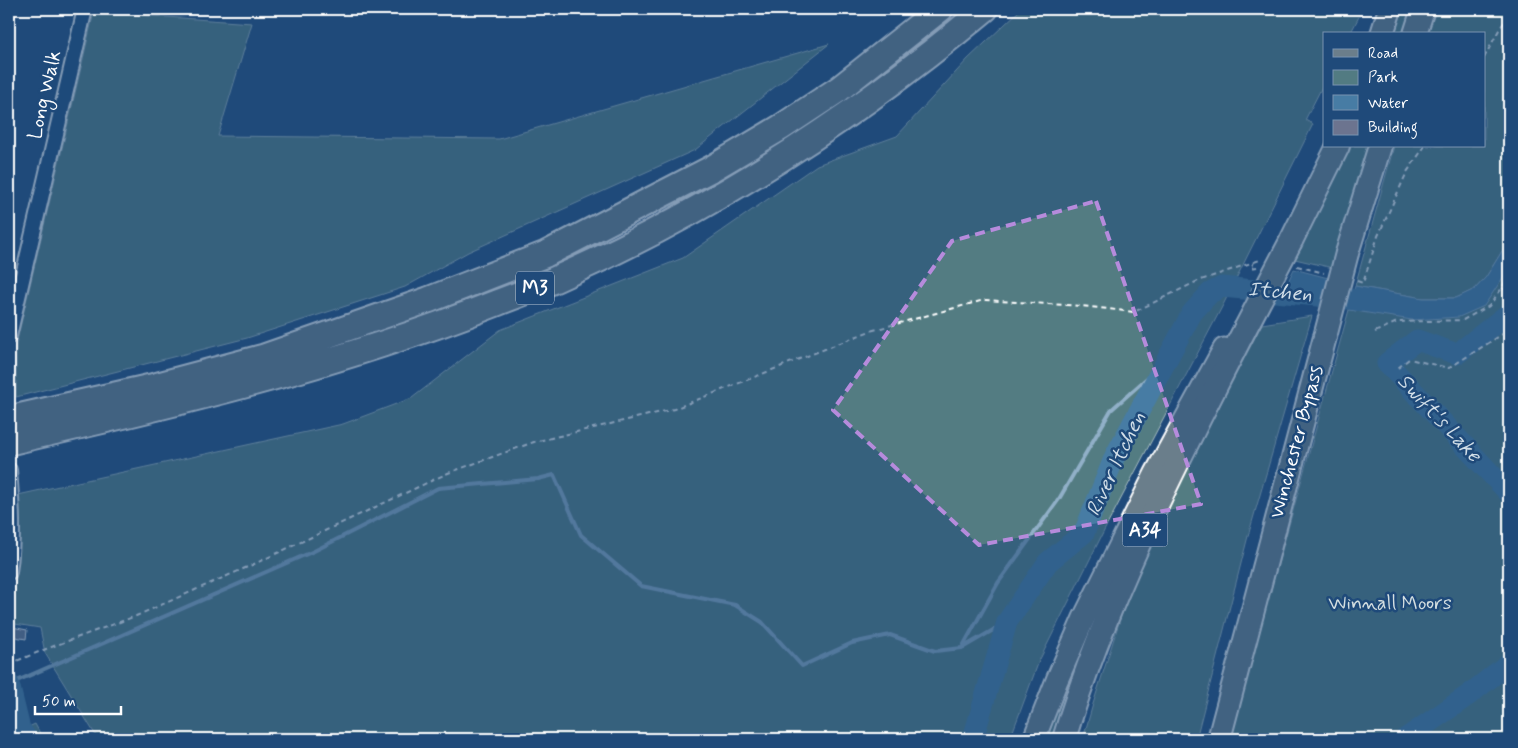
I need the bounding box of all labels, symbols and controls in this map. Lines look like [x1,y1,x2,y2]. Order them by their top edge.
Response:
legend [1323,32,1486,148]
text: Road [1368,44,1398,64]
street label: Long Walk [22,48,69,142]
text: Park [1368,68,1398,88]
text: Water [1368,94,1408,114]
text: Building [1368,118,1418,139]
road number: M3 [516,272,554,304]
water label: Itchen [1247,275,1313,309]
street label: Winchester Bypass [1264,362,1330,522]
water label: Swift's Lake [1391,368,1488,469]
water label: River Itchen [1080,407,1152,521]
road number: A34 [1122,514,1168,546]
park label: Winnall Moors [1328,590,1452,617]
scale bar [35,683,121,715]
text: 50 m [42,692,76,712]

